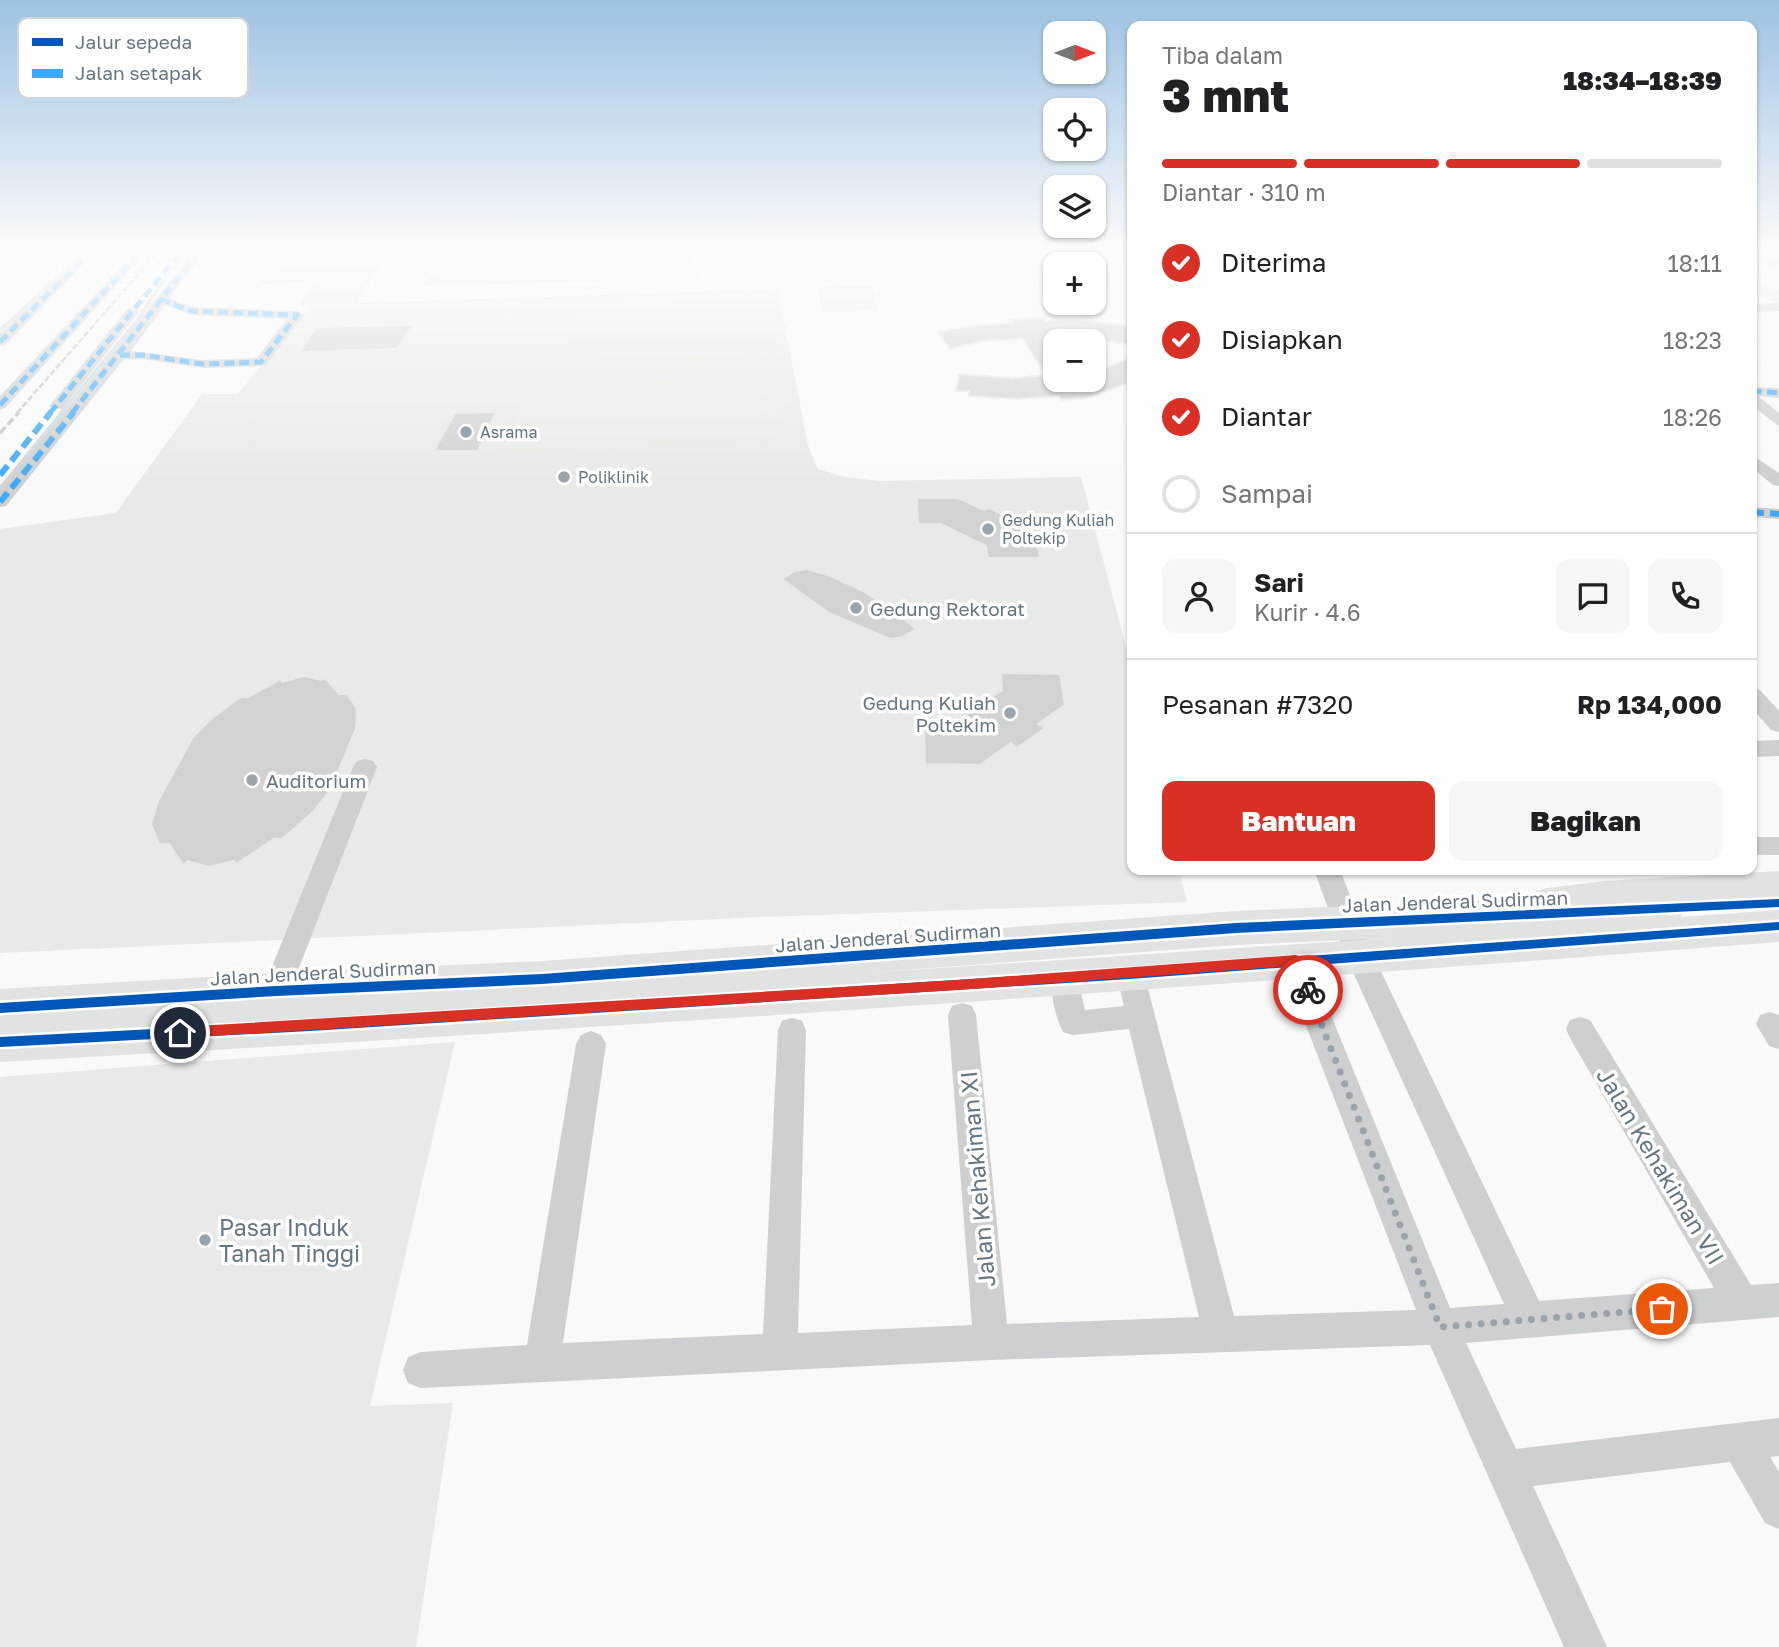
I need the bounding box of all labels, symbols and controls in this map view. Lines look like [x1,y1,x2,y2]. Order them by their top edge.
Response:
legend [18,18,248,98]
north arrow [1043,21,1106,84]
map controls [1043,21,1106,392]
text: Jalur sepeda [75,30,192,53]
text: Tiba dalam [1162,41,1283,69]
text: Jalan setapak [75,61,202,84]
text: 18:34–18:39 [1563,65,1722,96]
text: 3 mnt [1162,67,1289,122]
button: locate [1043,98,1106,161]
button: layers [1043,175,1106,238]
text: Diantar · 310 m [1162,178,1326,206]
icon: check [1162,244,1200,282]
text: Diterima [1221,247,1326,278]
text: 18:11 [1668,249,1722,277]
button: + [1043,252,1106,315]
icon: check [1162,321,1200,359]
text: Disiapkan [1221,324,1343,355]
text: 18:23 [1663,326,1722,354]
button: − [1043,329,1106,392]
icon: check [1162,398,1200,436]
text: Diantar [1221,401,1312,432]
text: 18:26 [1663,403,1722,431]
place label: Asrama [480,422,537,442]
marker: Asrama [458,424,474,440]
place label: Poliklinik [578,467,649,487]
marker: Poliklinik [556,469,572,485]
text: Sampai [1221,478,1313,509]
place label: Gedung Kuliah Poltekip [1002,510,1114,548]
marker: Gedung Kuliah Poltekip [980,521,996,537]
button: person [1162,559,1236,633]
button: chat [1556,559,1630,633]
button: phone [1648,559,1722,633]
text: Sari [1254,567,1304,598]
place label: Gedung Rektorat [870,597,1025,620]
text: Kurir · 4.6 [1254,598,1361,626]
marker: Gedung Rektorat [848,600,864,616]
text: Pesanan #7320 [1162,689,1353,720]
text: Rp 134,000 [1577,689,1722,720]
place label: Gedung Kuliah Poltekim [862,691,996,736]
marker: Gedung Kuliah Poltekim [1002,705,1018,721]
place label: Auditorium [266,769,366,792]
marker: Auditorium [244,772,260,788]
button: Bantuan [1162,781,1435,861]
button: Bagikan [1449,781,1722,861]
street label: Jalan Jenderal Sudirman [1341,886,1569,916]
street label: Jalan Jenderal Sudirman [774,918,1002,956]
street label: Jalan Jenderal Sudirman [209,955,437,989]
courier [1273,955,1343,1025]
icon: bike [1289,971,1327,1009]
pin [150,1003,210,1063]
icon: home [161,1014,199,1052]
street label: Jalan Kehakiman VII [1591,1063,1731,1269]
street label: Jalan Kehakiman XI [954,1070,1000,1288]
place label: Pasar Induk Tanah Tinggi [219,1213,360,1267]
marker: Pasar Induk Tanah Tinggi [197,1232,213,1248]
pin [1632,1279,1692,1339]
icon: bag [1643,1290,1681,1328]

